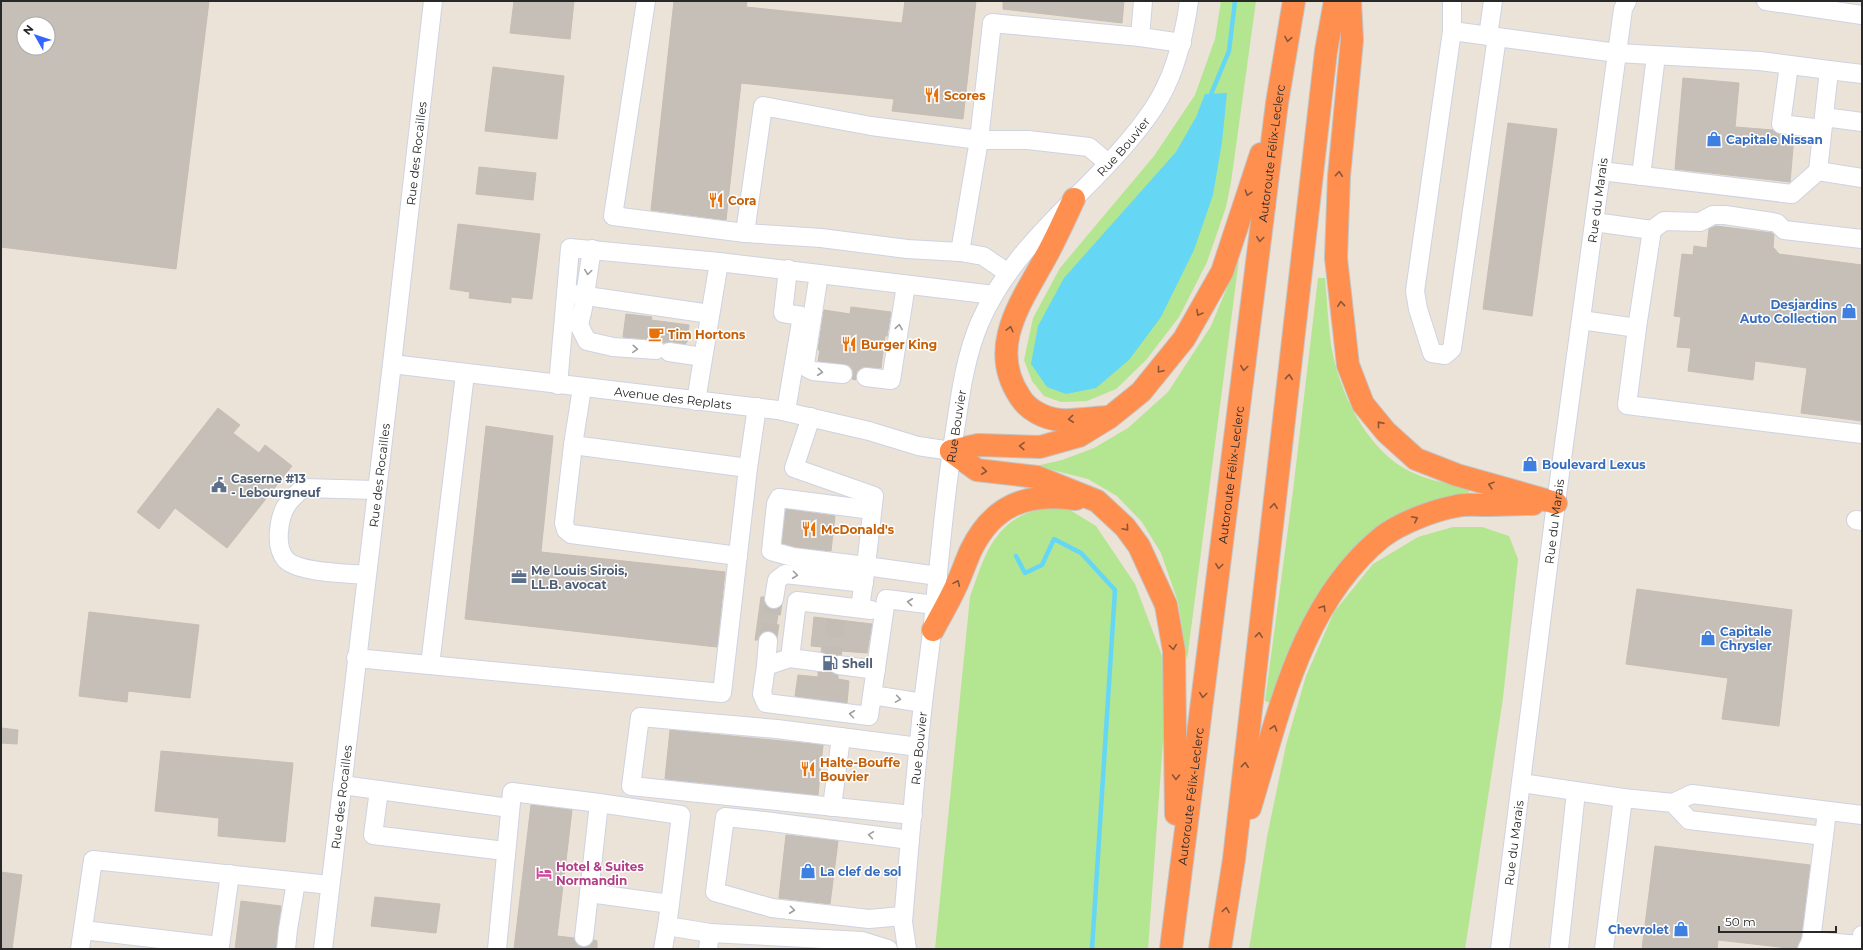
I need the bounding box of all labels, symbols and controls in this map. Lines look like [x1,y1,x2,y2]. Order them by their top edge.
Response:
north arrow [16,16,56,56]
text: N [20,22,36,38]
one-way arrow [1284,36,1292,43]
street label: Autoroute Félix-Leclerc [1255,83,1288,223]
restaurant icon: Scores [923,86,941,104]
place label: Scores [944,88,986,103]
street label: Rue des Rocailles [402,101,429,206]
street label: Rue Bouvier [1093,114,1153,179]
shop icon: Capitale Nissan [1705,130,1723,148]
place label: Capitale Nissan [1726,132,1823,147]
street label: Rue du Marais [1584,157,1610,244]
one-way arrow [1335,171,1344,177]
one-way arrow [1244,190,1253,197]
restaurant icon: Cora [707,191,725,209]
place label: Cora [728,193,756,208]
one-way arrow [1256,236,1265,242]
one-way arrow [584,269,593,276]
place label: Desjardins Auto Collection [1739,297,1838,326]
one-way arrow [1337,301,1346,307]
shop icon: Desjardins Auto Collection [1840,302,1858,320]
one-way arrow [1196,309,1203,316]
one-way arrow [895,324,903,330]
cafe icon: Tim Hortons [647,325,665,343]
one-way arrow [1005,326,1013,333]
place label: Tim Hortons [668,327,746,342]
restaurant icon: Burger King [840,335,858,353]
place label: Burger King [861,337,937,352]
one-way arrow [632,344,638,353]
one-way arrow [1157,365,1164,372]
one-way arrow [1240,365,1249,371]
one-way arrow [816,367,823,376]
one-way arrow [1284,374,1293,380]
street label: Avenue des Replats [614,383,733,412]
street label: Rue Bouvier [943,388,969,464]
street label: Autoroute Félix-Leclerc [1214,405,1247,544]
one-way arrow [1068,414,1074,423]
street label: Rue des Rocailles [365,422,392,528]
one-way arrow [1377,422,1384,429]
one-way arrow [1019,442,1025,450]
shop icon: Boulevard Lexus [1521,455,1539,473]
place label: Boulevard Lexus [1542,457,1646,472]
one-way arrow [981,466,987,475]
place label: Caserne #13 - Lebourgneuf [231,471,322,500]
public building icon: Caserne #13 - Lebourgneuf [210,476,228,494]
street label: Rue du Marais [1541,478,1567,565]
one-way arrow [1488,481,1495,490]
one-way arrow [1269,503,1278,509]
one-way arrow [1410,517,1418,524]
restaurant icon: McDonald's [800,520,818,538]
place label: McDonald's [821,522,895,537]
one-way arrow [1121,523,1128,531]
place label: Me Louis Sirois, LL.B. avocat [531,563,627,592]
one-way arrow [1215,563,1224,569]
office icon: Me Louis Sirois, LL.B. avocat [510,568,528,586]
one-way arrow [792,570,798,579]
one-way arrow [952,579,960,587]
one-way arrow [907,598,914,607]
one-way arrow [1318,605,1326,612]
place label: Capitale Chrysler [1720,624,1772,653]
shop icon: Capitale Chrysler [1699,629,1717,647]
one-way arrow [1255,632,1264,638]
one-way arrow [1168,644,1177,650]
fuel station icon: Shell [821,654,839,672]
place label: Shell [842,656,873,671]
one-way arrow [1199,692,1208,698]
one-way arrow [895,694,901,703]
one-way arrow [848,710,855,719]
street label: Rue Bouvier [907,710,930,785]
one-way arrow [1269,725,1278,732]
street label: Autoroute Félix-Leclerc [1174,726,1206,866]
street label: Rue des Rocailles [327,744,355,850]
place label: Halte-Bouffe Bouvier [820,755,901,784]
restaurant icon: Halte-Bouffe Bouvier [799,760,817,778]
one-way arrow [1240,762,1249,768]
one-way arrow [1172,774,1180,780]
street label: Rue du Marais [1501,799,1526,886]
one-way arrow [868,831,874,840]
place label: Hotel & Suites Normandin [556,859,644,888]
shop icon: La clef de sol [799,862,817,880]
hotel icon: Hotel & Suites Normandin [535,864,553,882]
place label: La clef de sol [820,864,902,879]
one-way arrow [789,906,795,915]
one-way arrow [1221,907,1230,914]
scale bar [1719,908,1836,934]
text: 50 m [1725,914,1756,929]
shop icon: Chevrolet [1672,920,1690,938]
place label: Chevrolet [1608,922,1670,937]

